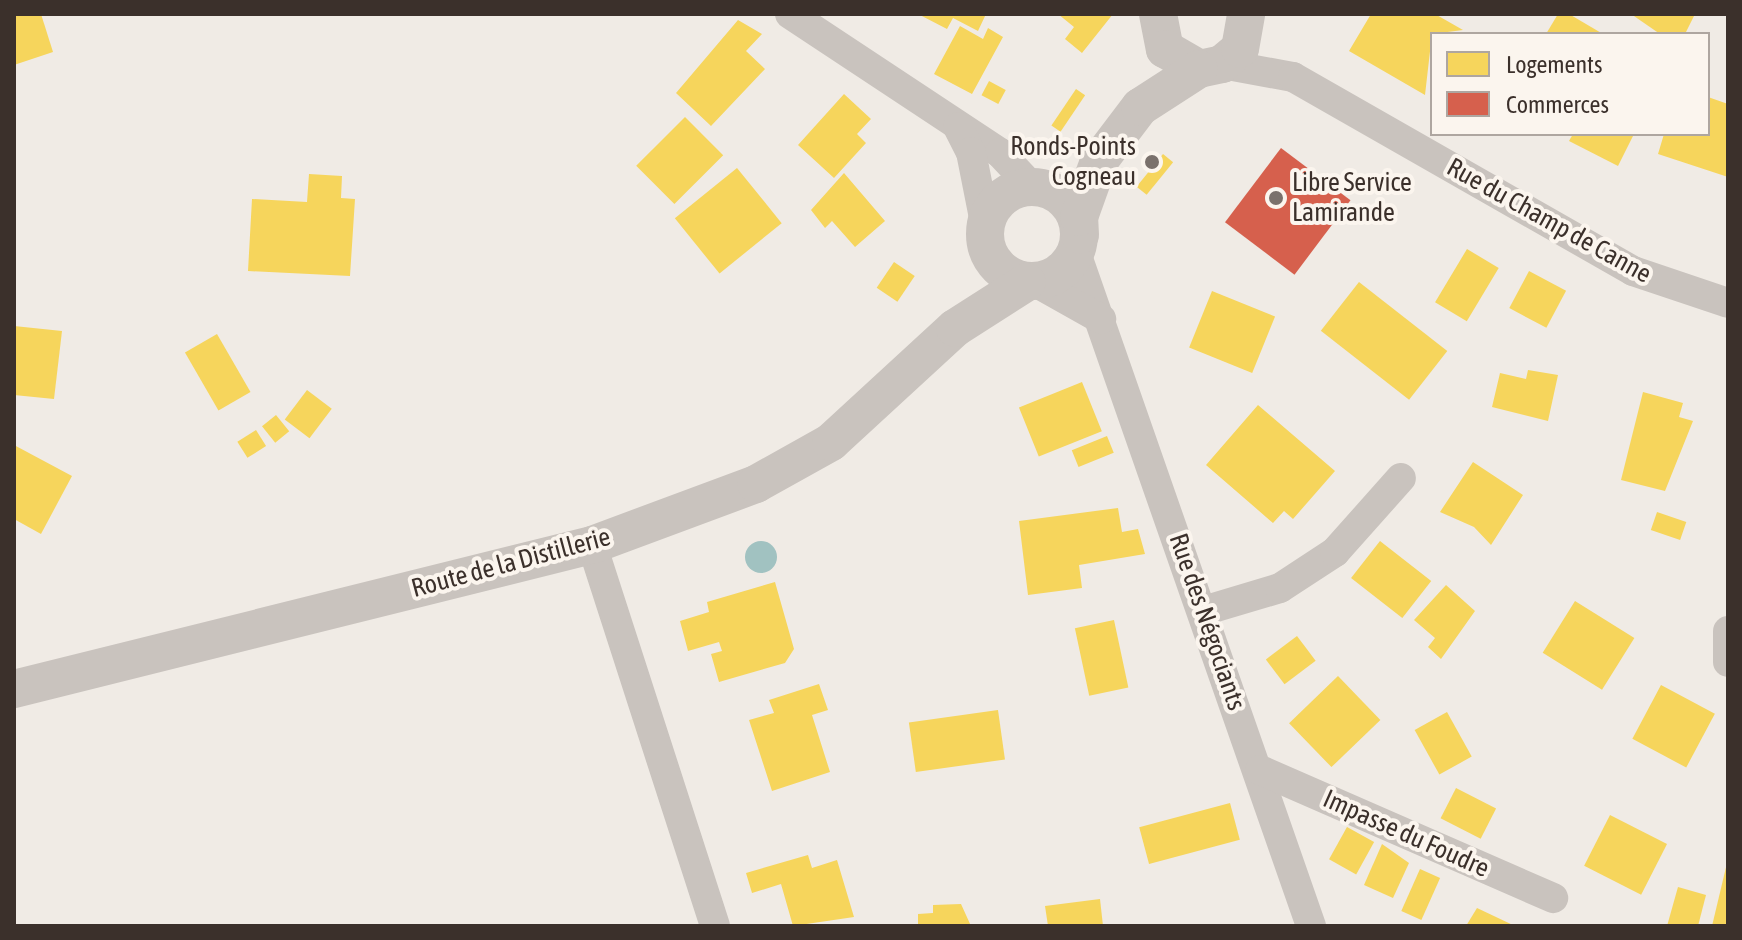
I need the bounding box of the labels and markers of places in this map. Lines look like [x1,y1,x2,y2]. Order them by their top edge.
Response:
place label: Ronds-Points Cogneau [1010,131,1136,192]
marker: Ronds-Points Cogneau [1143,153,1161,171]
place label: Libre Service Lamirande [1292,167,1412,228]
marker: Libre Service Lamirande [1267,189,1285,207]

